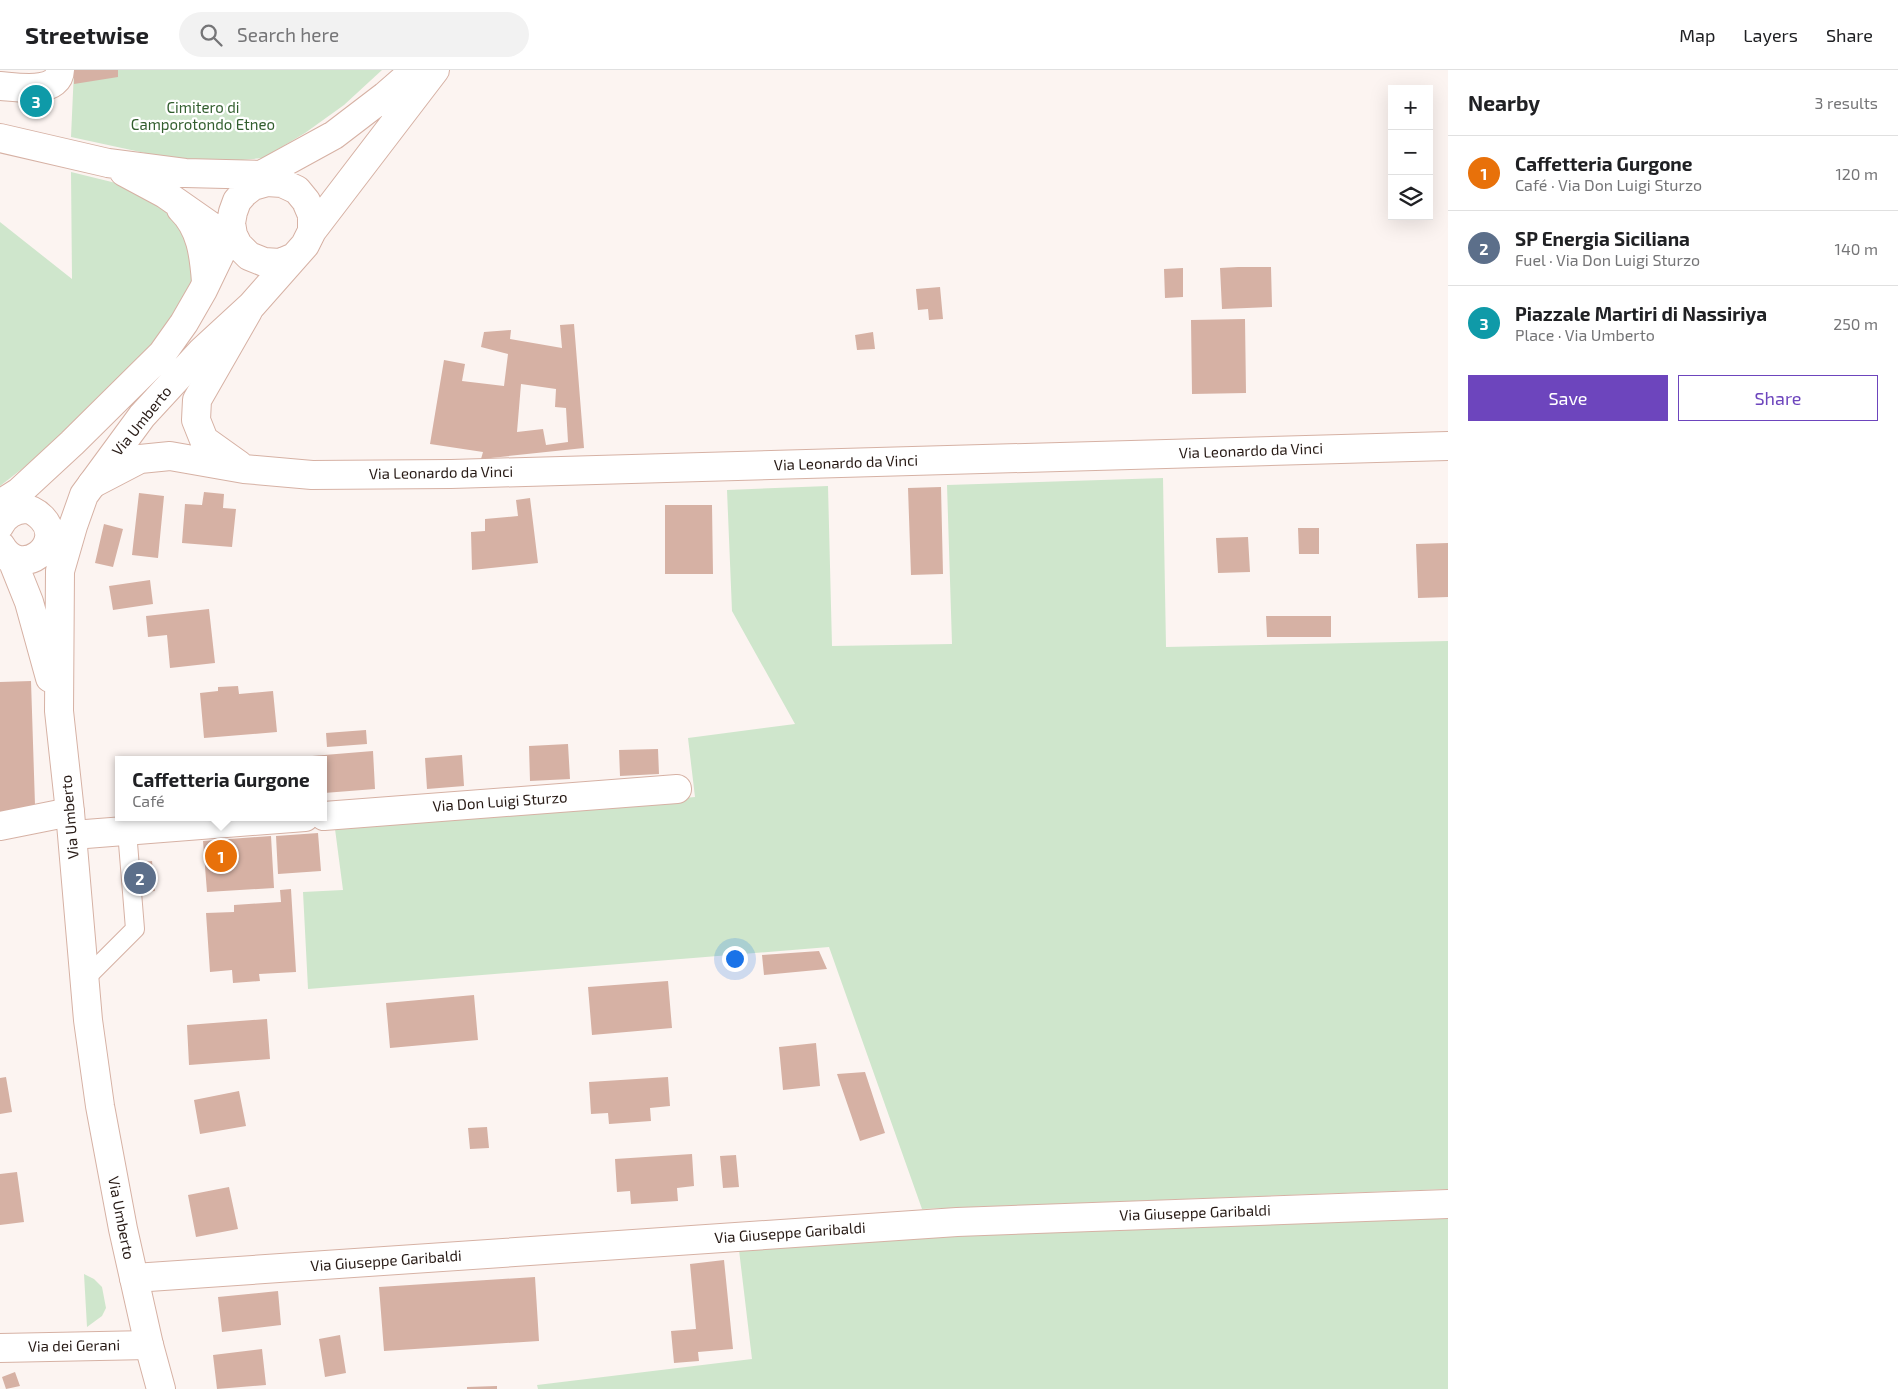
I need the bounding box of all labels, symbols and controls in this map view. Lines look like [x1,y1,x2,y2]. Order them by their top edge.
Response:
search box [179,12,529,57]
text: Streetwise [25,20,149,49]
icon: search [197,21,225,49]
text: Search here [237,23,339,46]
text: Map [1679,24,1715,46]
text: Layers [1743,24,1798,46]
text: Share [1826,24,1873,46]
pin: 3 [20,82,52,120]
map controls [1388,85,1433,220]
button: + [1388,85,1433,130]
text: Nearby [1468,90,1540,115]
text: 3 results [1815,93,1878,112]
park label: Cimitero di Camporotondo Etneo [131,98,275,133]
button: − [1388,130,1433,175]
text: Caffetteria Gurgone [1515,152,1693,175]
text: 1 [1481,164,1487,183]
text: 120 m [1835,164,1878,183]
button: layers [1388,175,1433,220]
text: Café · Via Don Luigi Sturzo [1515,175,1702,194]
text: SP Energia Siciliana [1515,227,1690,250]
text: 2 [1479,239,1489,258]
text: 140 m [1835,239,1878,258]
text: Fuel · Via Don Luigi Sturzo [1515,250,1700,269]
text: Piazzale Martiri di Nassiriya [1515,302,1767,325]
text: 3 [1479,314,1489,333]
text: 250 m [1833,314,1878,333]
text: Place · Via Umberto [1515,325,1655,344]
button: Save [1468,375,1668,421]
button: Share [1678,375,1878,421]
street label: Via Umberto [108,382,175,459]
street label: Via Leonardo da Vinci [1178,438,1323,462]
street label: Via Leonardo da Vinci [773,450,918,474]
street label: Via Leonardo da Vinci [369,462,513,482]
popup [115,756,327,821]
text: Caffetteria Gurgone [132,768,310,791]
street label: Via Umberto [56,774,82,860]
street label: Via Don Luigi Sturzo [432,787,568,815]
text: Café [132,791,165,810]
pin: 1 [205,837,237,875]
pin: 2 [124,859,156,897]
your location [722,946,748,972]
street label: Via Umberto [105,1175,139,1261]
street label: Via Giuseppe Garibaldi [1119,1200,1271,1224]
street label: Via Giuseppe Garibaldi [714,1218,866,1246]
street label: Via Giuseppe Garibaldi [310,1246,462,1274]
street label: Via dei Gerani [28,1335,120,1355]

